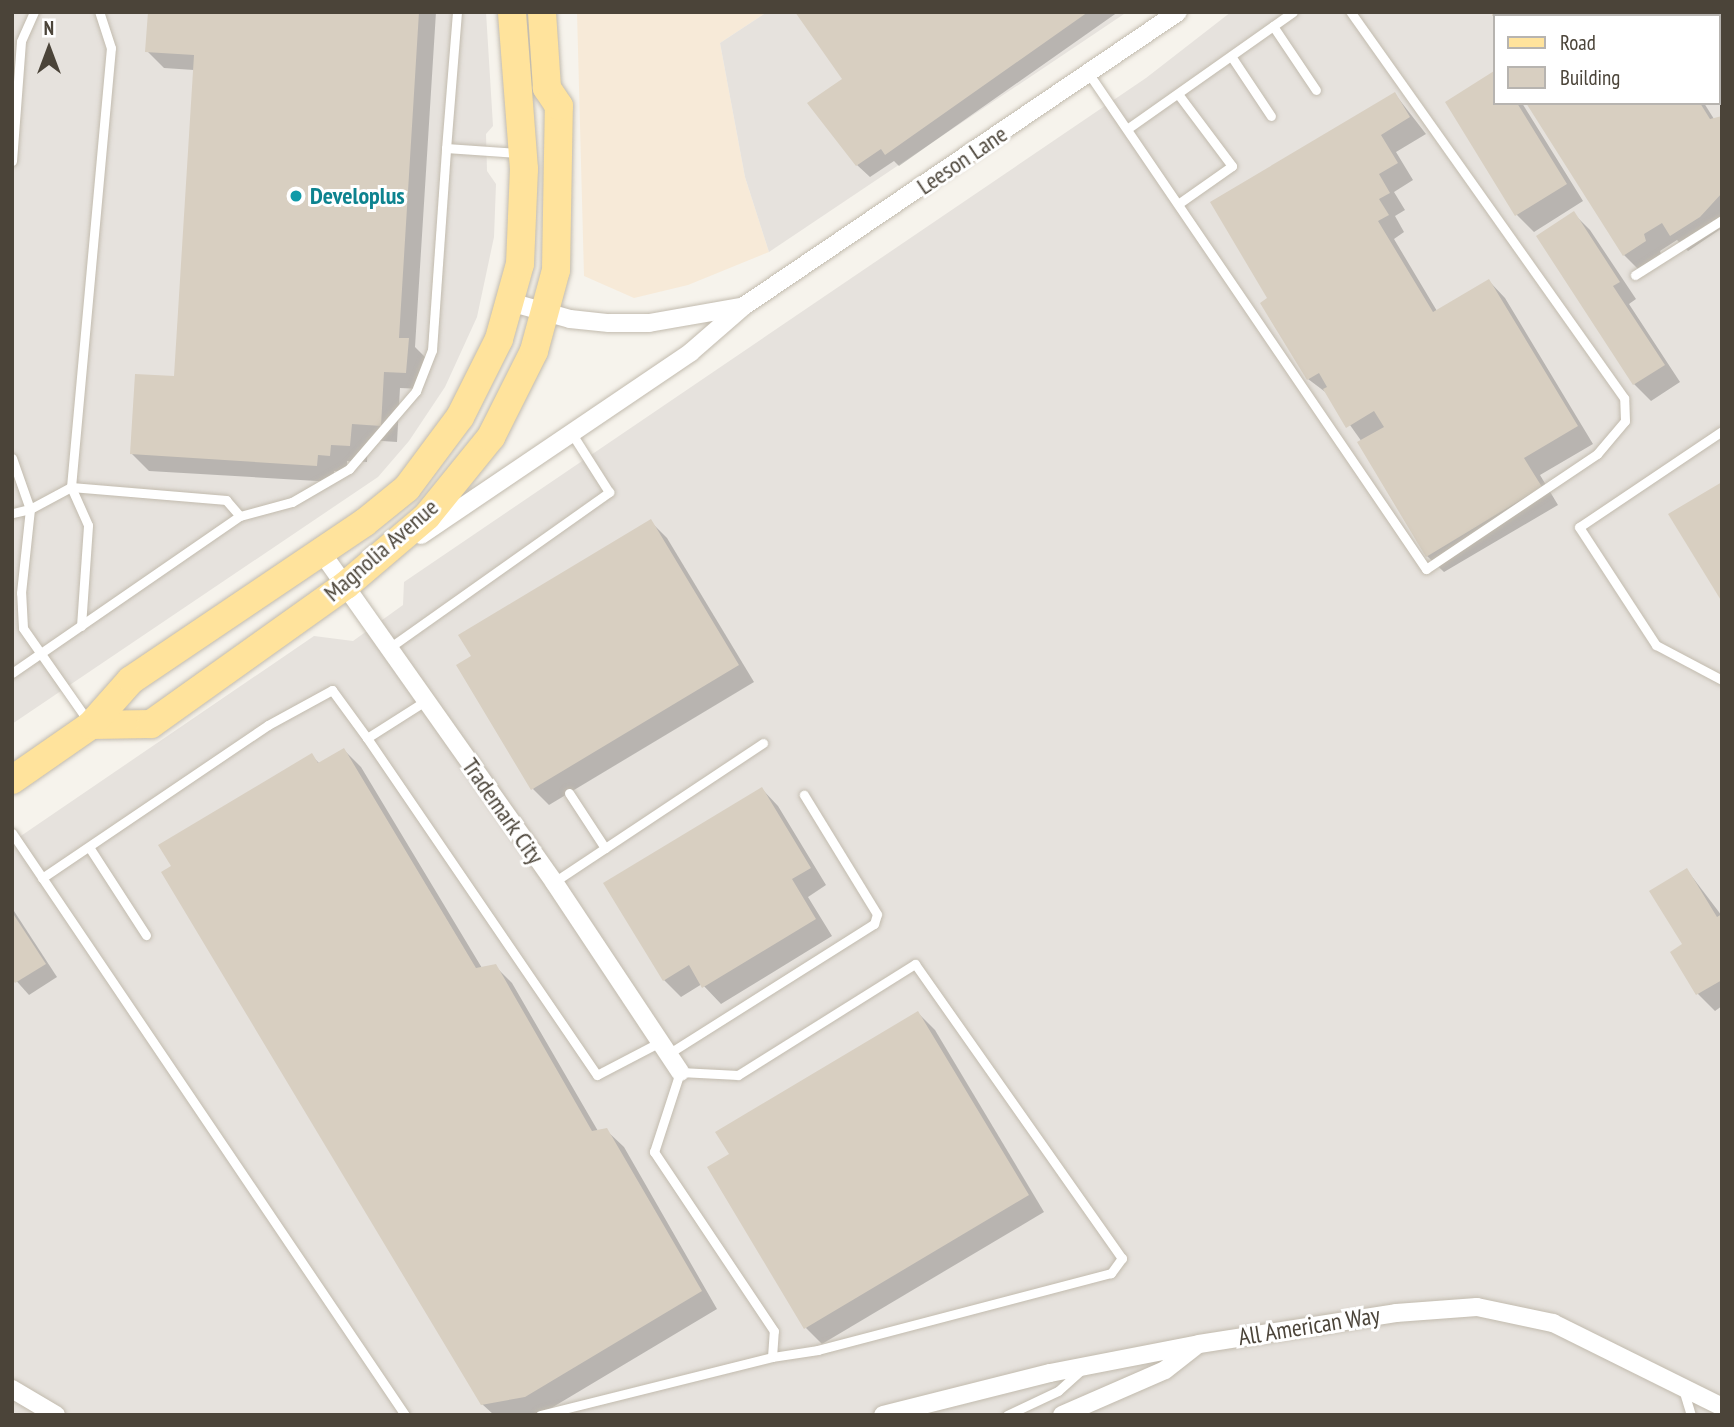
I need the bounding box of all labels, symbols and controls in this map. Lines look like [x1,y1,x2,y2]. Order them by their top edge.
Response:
north arrow [14,14,84,84]
legend [1492,14,1720,105]
text: N [44,16,54,40]
text: Road [1560,29,1596,56]
text: Building [1560,64,1620,91]
street label: Leeson Lane [912,119,1012,201]
place label: Developlus [310,182,405,210]
marker: Developlus [288,188,304,204]
street label: Magnolia Avenue [318,492,444,608]
street label: Trademark City [456,752,550,870]
street label: All American Way [1236,1301,1382,1351]

